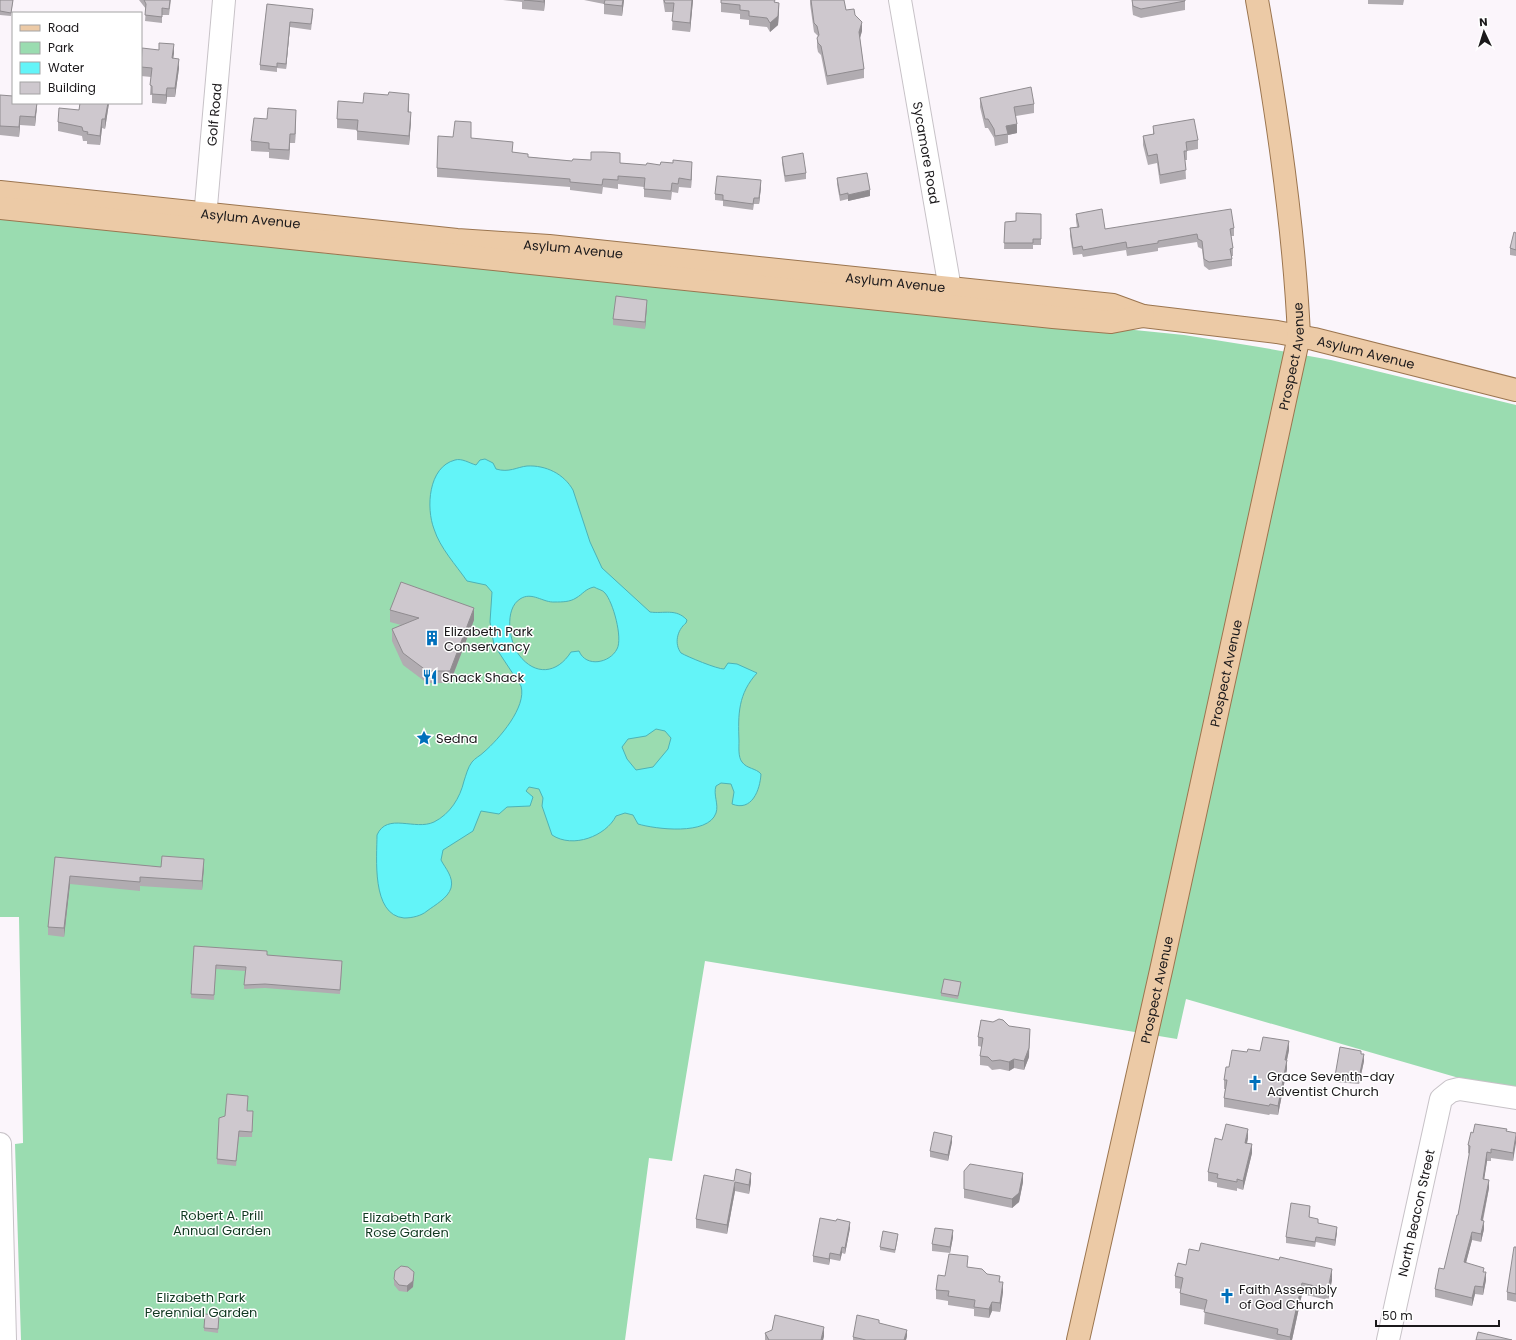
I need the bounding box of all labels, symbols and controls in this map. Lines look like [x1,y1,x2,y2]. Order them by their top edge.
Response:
legend [12,12,142,104]
north arrow [1464,12,1504,52]
text: N [1479,14,1488,30]
text: Road [48,19,79,36]
text: Park [48,39,75,56]
text: Water [48,59,85,76]
text: Building [48,79,96,96]
street label: Golf Road [202,82,226,147]
street label: Sycamore Road [908,100,945,205]
street label: Asylum Avenue [200,204,301,233]
street label: Asylum Avenue [523,235,624,263]
street label: Asylum Avenue [845,268,946,297]
street label: Prospect Avenue [1274,302,1309,412]
street label: Asylum Avenue [1315,331,1417,374]
street label: Prospect Avenue [1205,618,1247,729]
place label: Elizabeth Park Conservancy [444,622,533,656]
building icon: Elizabeth Park Conservancy [423,629,441,647]
restaurant icon: Snack Shack [421,668,439,686]
place label: Snack Shack [442,668,524,687]
place icon: Sedna [415,729,433,747]
place label: Sedna [436,729,478,748]
street label: Prospect Avenue [1135,934,1178,1045]
place label: Grace Seventh-day Adventist Church [1267,1067,1395,1101]
church icon: Grace Seventh-day Adventist Church [1246,1074,1264,1092]
street label: North Beacon Street [1393,1147,1439,1278]
park label: Robert A. Prill Annual Garden [173,1206,271,1240]
park label: Elizabeth Park Rose Garden [363,1208,452,1242]
place label: Faith Assembly of God Church [1239,1280,1338,1314]
church icon: Faith Assembly of God Church [1218,1287,1236,1305]
park label: Elizabeth Park Perennial Garden [145,1288,257,1322]
scale bar [1376,1302,1499,1328]
text: 50 m [1382,1307,1413,1324]

